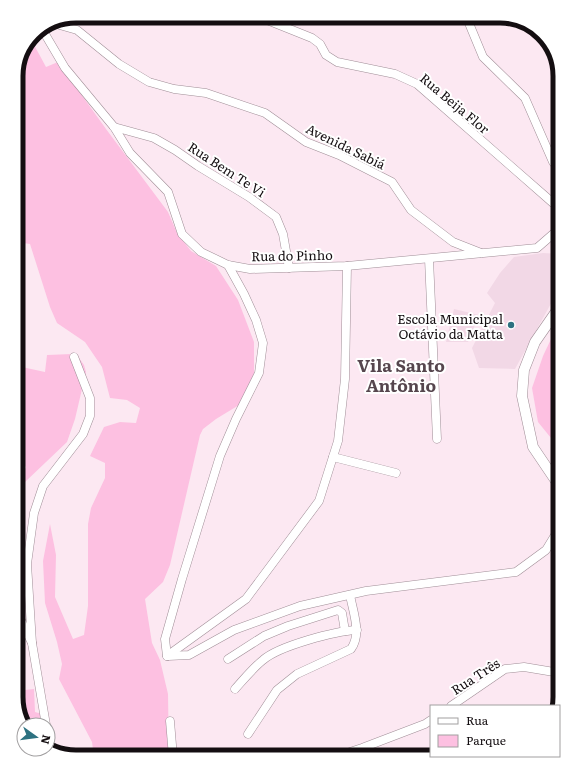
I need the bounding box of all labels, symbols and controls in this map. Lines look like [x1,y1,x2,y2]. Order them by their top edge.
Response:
street label: Rua Beija Flor [416,68,494,138]
street label: Avenida Sabiá [303,119,389,173]
street label: Rua Bem Te Vi [185,137,270,202]
street label: Rua do Pinho [251,245,333,265]
place label: Escola Municipal Octávio da Matta [397,309,504,343]
marker: Escola Municipal Octávio da Matta [506,320,516,330]
district label: Vila Santo Antônio [357,352,445,397]
street label: Rua Três [447,653,503,699]
legend [430,705,560,757]
text: Rua [466,711,489,729]
north arrow [16,717,56,757]
text: Parque [466,731,506,749]
text: N [38,733,56,746]

